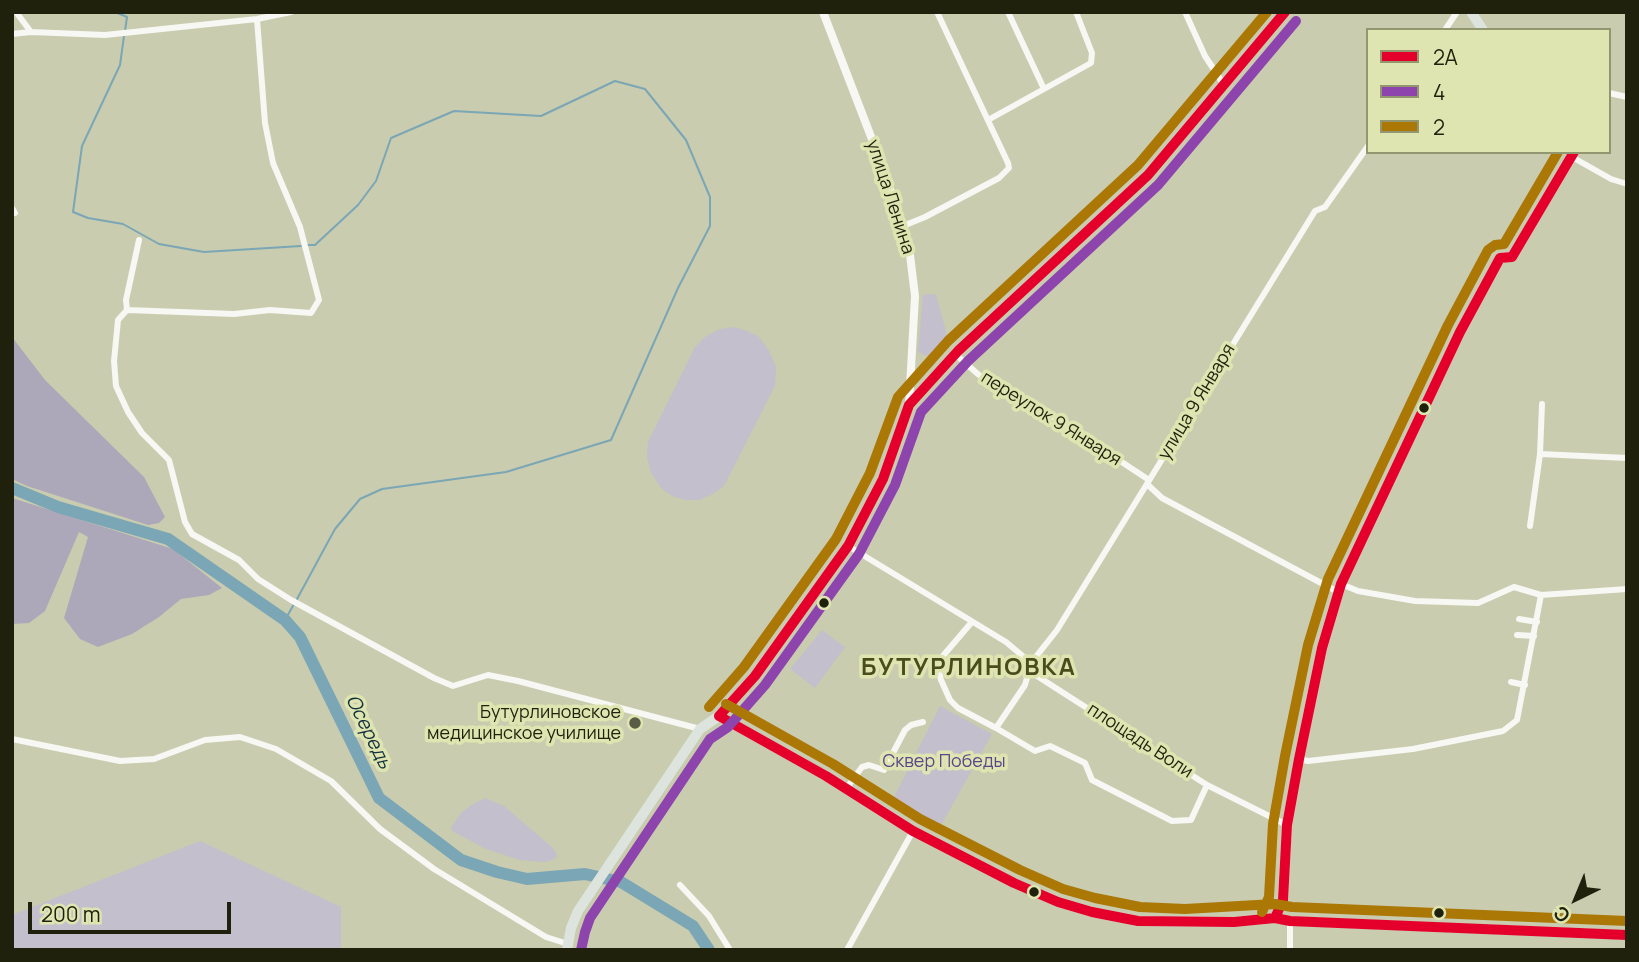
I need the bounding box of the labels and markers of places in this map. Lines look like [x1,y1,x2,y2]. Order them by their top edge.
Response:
unlabelled marker [1417,401,1431,415]
unlabelled marker [817,596,831,610]
place label: Бутурлиновское медицинское училище [427,702,621,744]
marker: Бутурлиновское медицинское училище [627,715,643,731]
unlabelled marker [1027,885,1041,899]
unlabelled marker [1432,906,1446,920]

